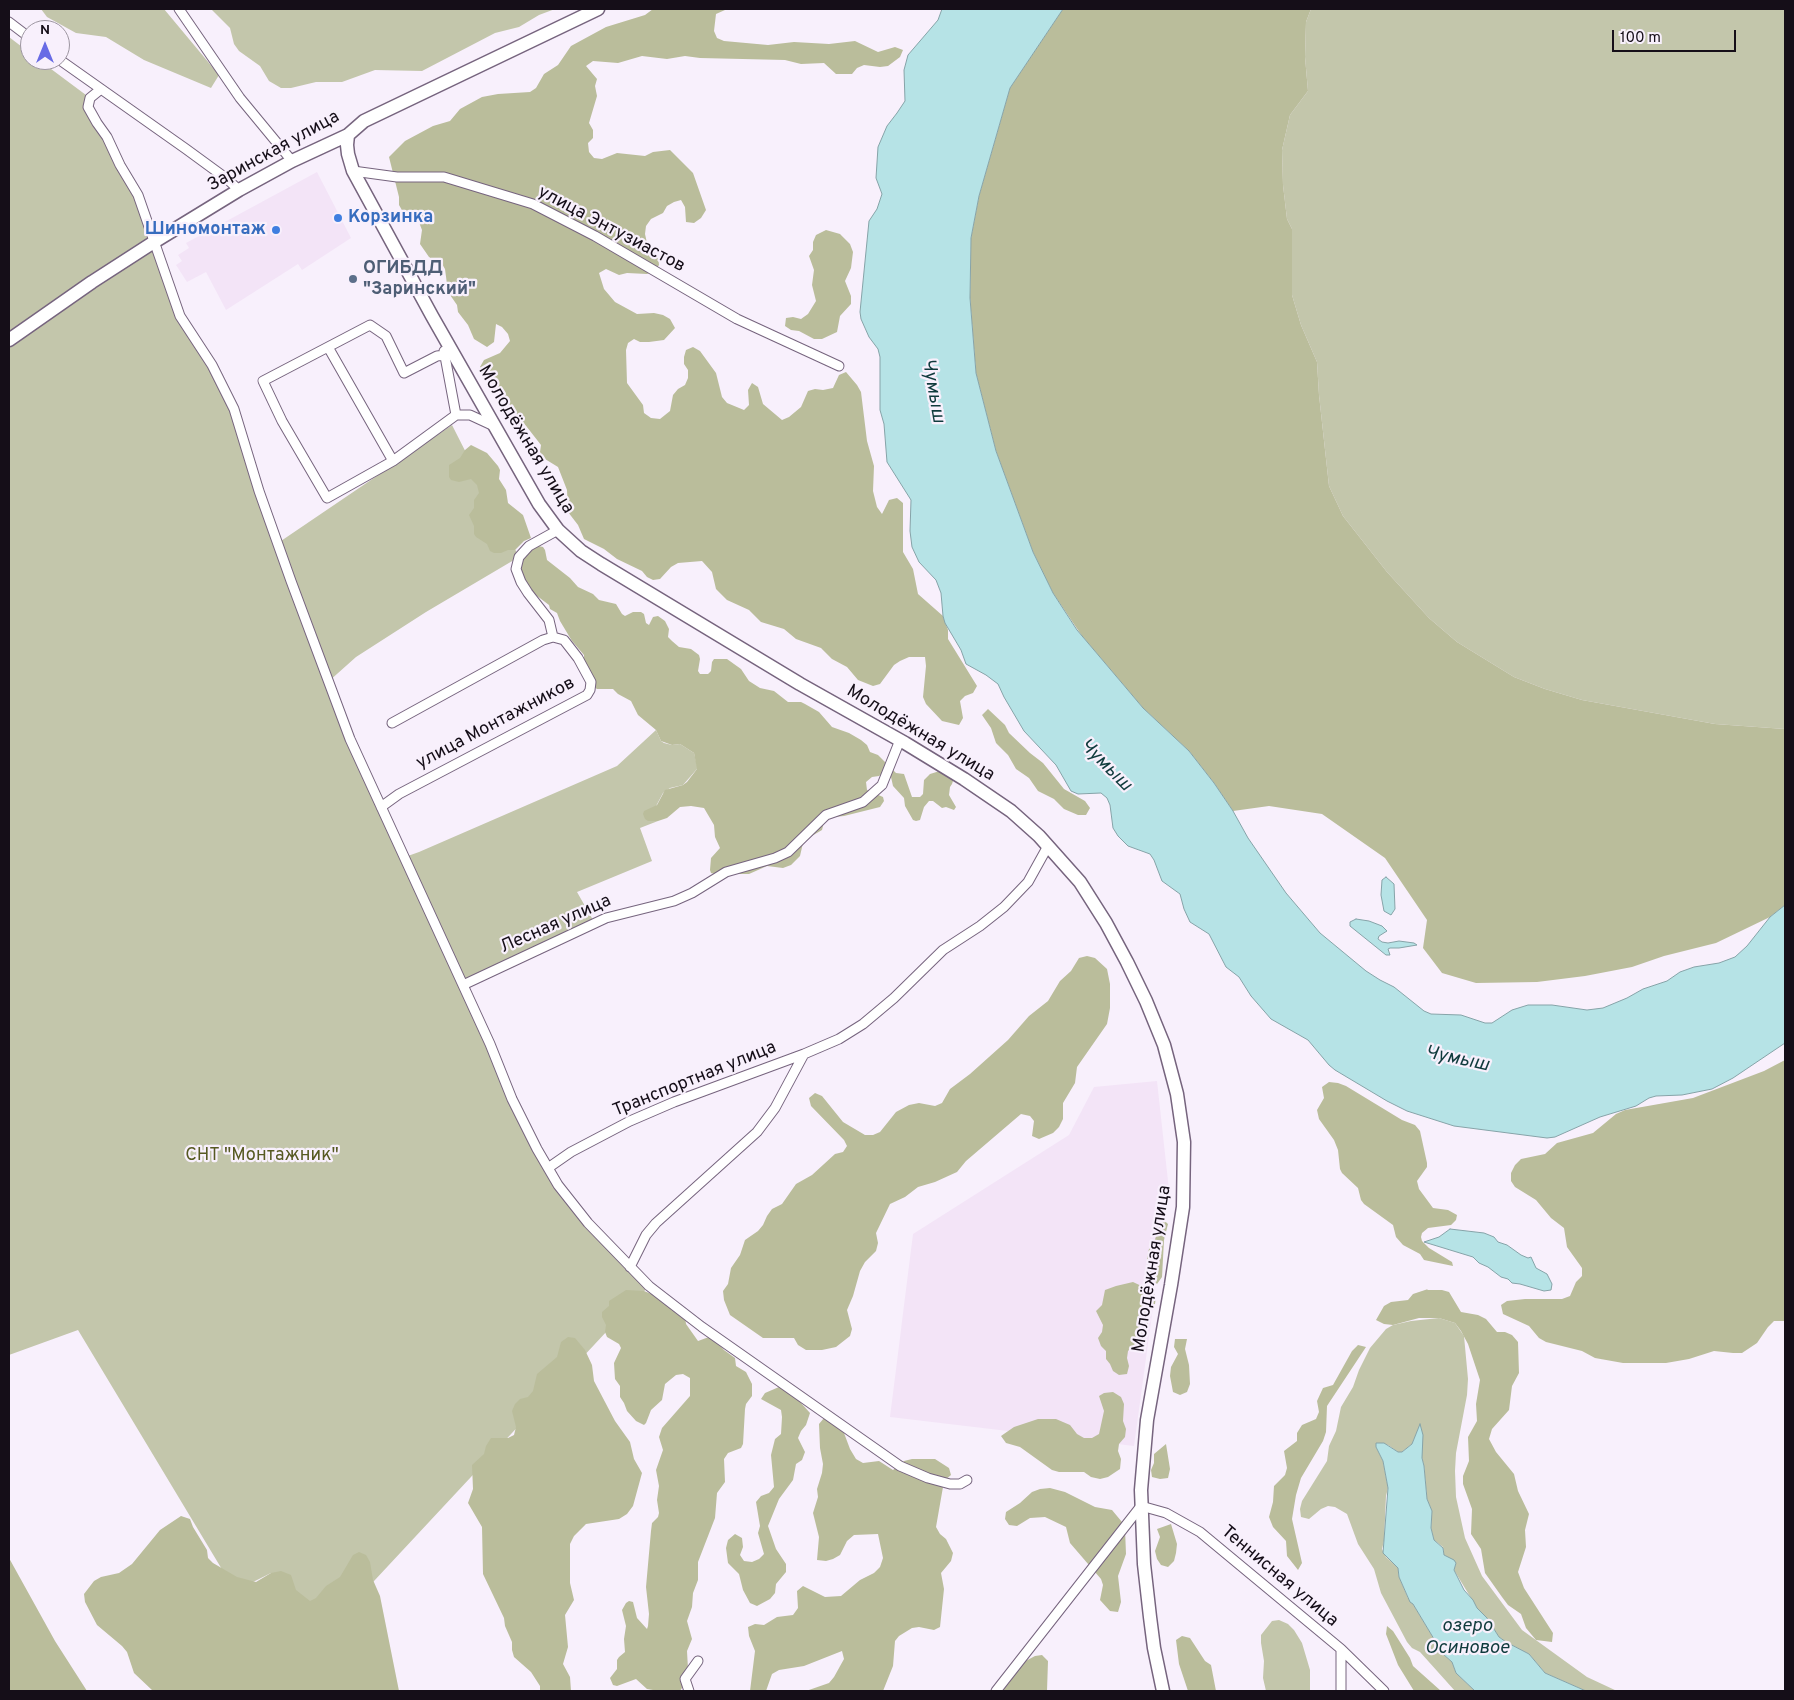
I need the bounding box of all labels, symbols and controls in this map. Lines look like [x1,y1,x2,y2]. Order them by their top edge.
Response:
north arrow [20,20,70,70]
scale bar [1614,20,1738,52]
text: N [40,22,50,39]
text: 100 m [1620,29,1661,48]
street label: Заринская улица [204,107,344,197]
street label: улица Энтузиастов [534,182,688,278]
place label: Корзинка [348,207,433,229]
marker: Корзинка [332,212,344,224]
place label: Шиномонтаж [145,219,266,241]
marker: Шиномонтаж [270,224,282,236]
place label: ОГИБДД "Заринский" [363,258,476,300]
marker: ОГИБДД "Заринский" [347,273,359,285]
water label: Чумыш [915,357,949,425]
street label: Молодёжная улица [472,362,578,518]
street label: улица Монтажников [413,673,579,775]
street label: Молодёжная улица [842,681,998,787]
water label: Чумыш [1074,735,1136,797]
street label: Лесная улица [497,891,615,959]
street label: Транспортная улица [610,1037,780,1123]
water label: Чумыш [1423,1042,1491,1078]
park label: СНТ "Монтажник" [185,1145,339,1167]
street label: Молодёжная улица [1129,1184,1177,1354]
street label: Теннисная улица [1216,1522,1342,1632]
water label: озеро Осиновое [1425,1616,1509,1660]

